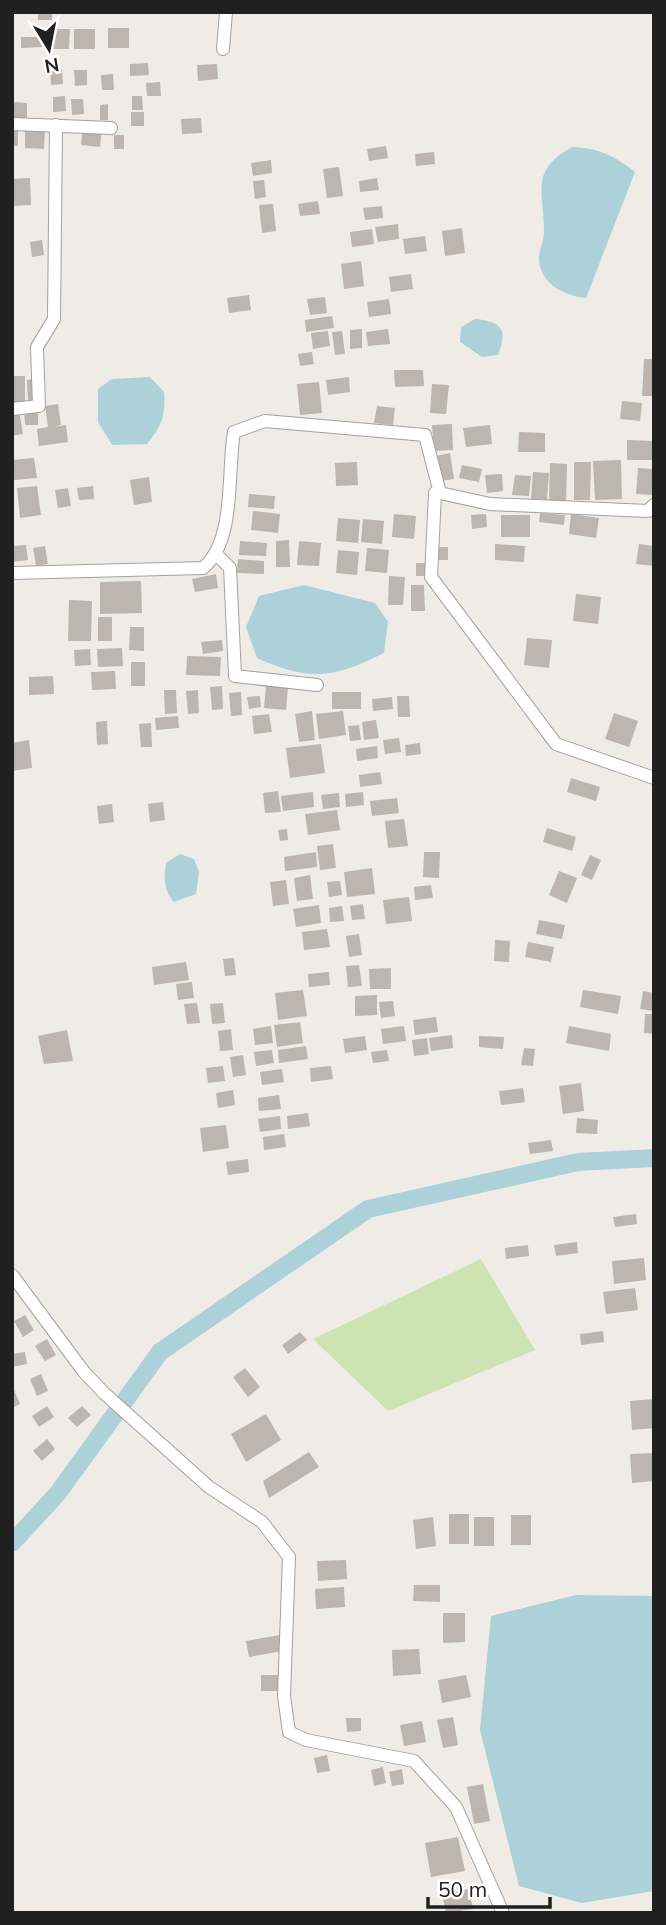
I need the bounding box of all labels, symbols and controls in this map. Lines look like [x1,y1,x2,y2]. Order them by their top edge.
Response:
north arrow [14,14,84,84]
text: N [43,53,61,79]
scale bar [428,1866,550,1910]
text: 50 m [438,1876,487,1902]

